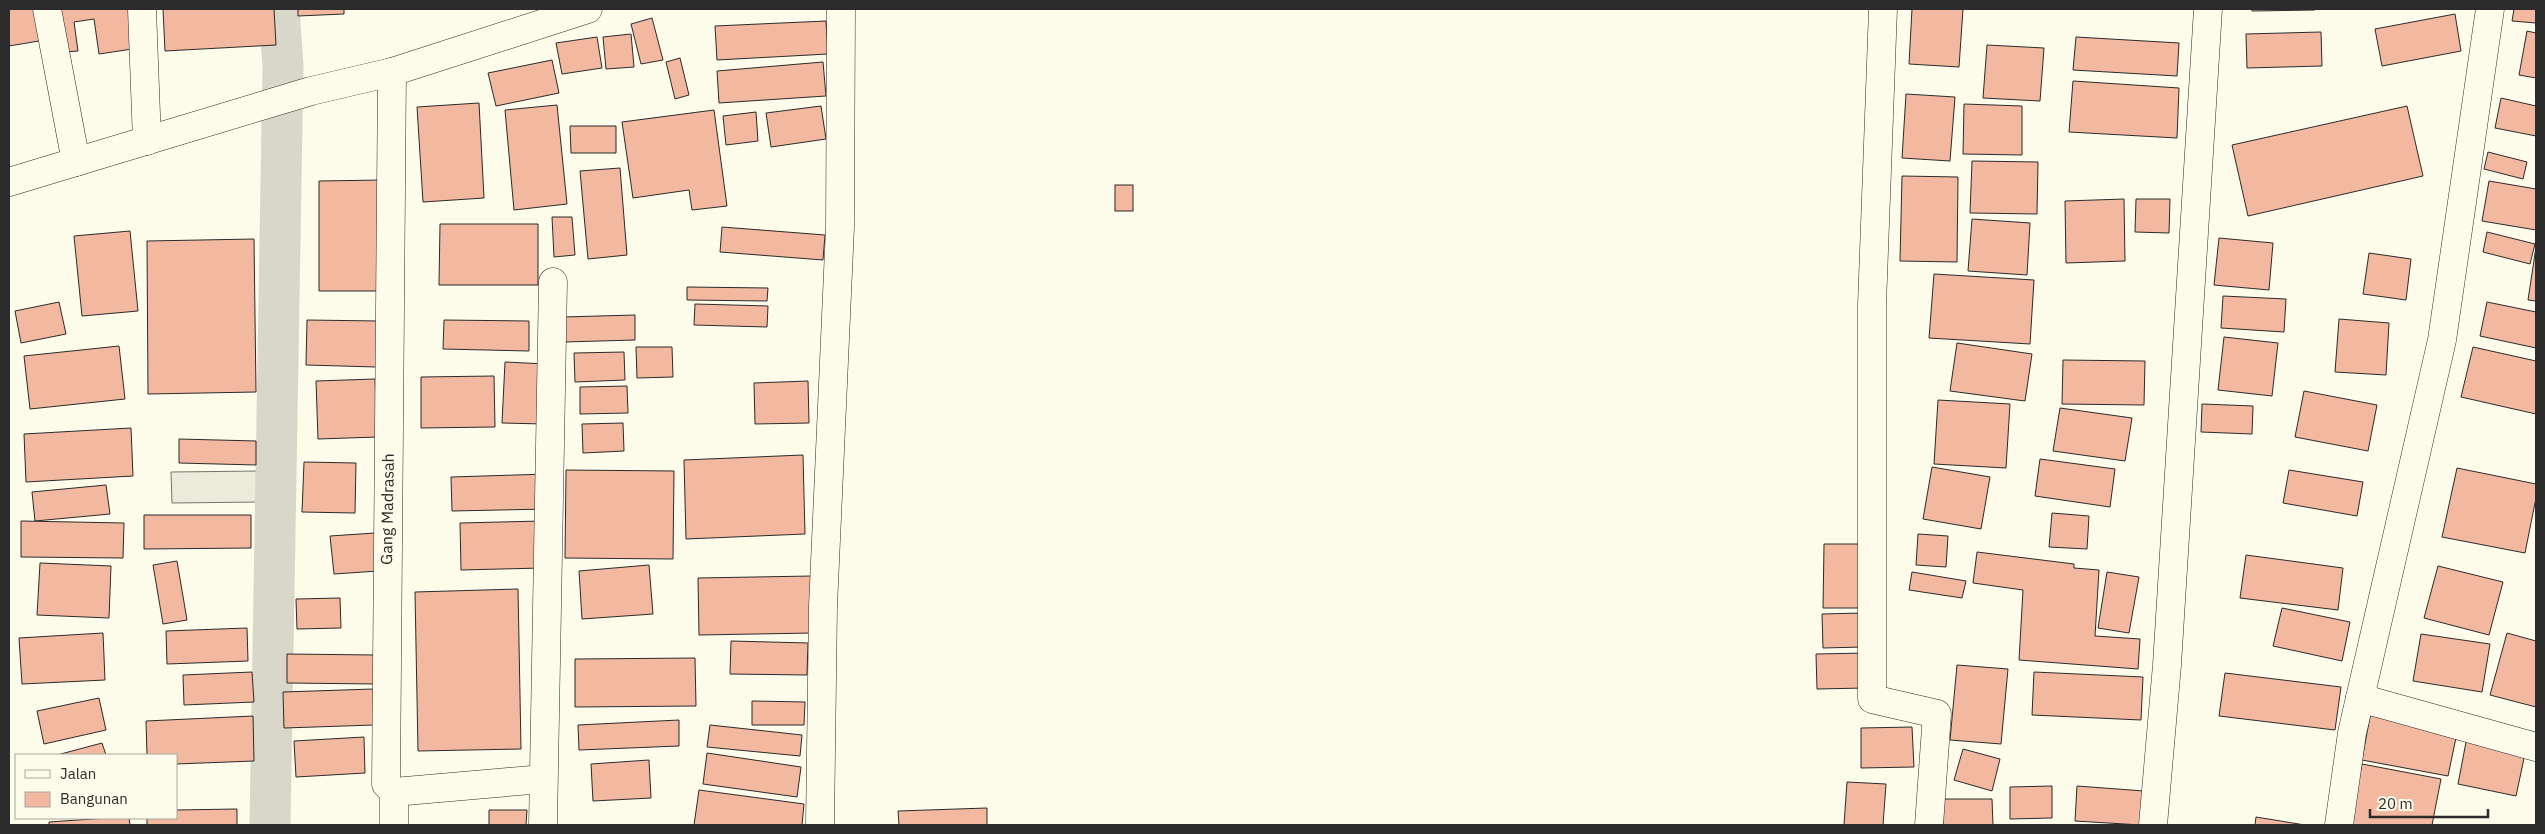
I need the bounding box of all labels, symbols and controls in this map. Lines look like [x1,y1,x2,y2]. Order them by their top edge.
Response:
street label: Gang Madrasah [376,453,398,565]
legend [15,754,178,819]
text: Jalan [60,764,96,783]
scale bar [2370,786,2488,818]
text: Bangunan [60,789,128,808]
text: 20 m [2378,794,2413,813]

